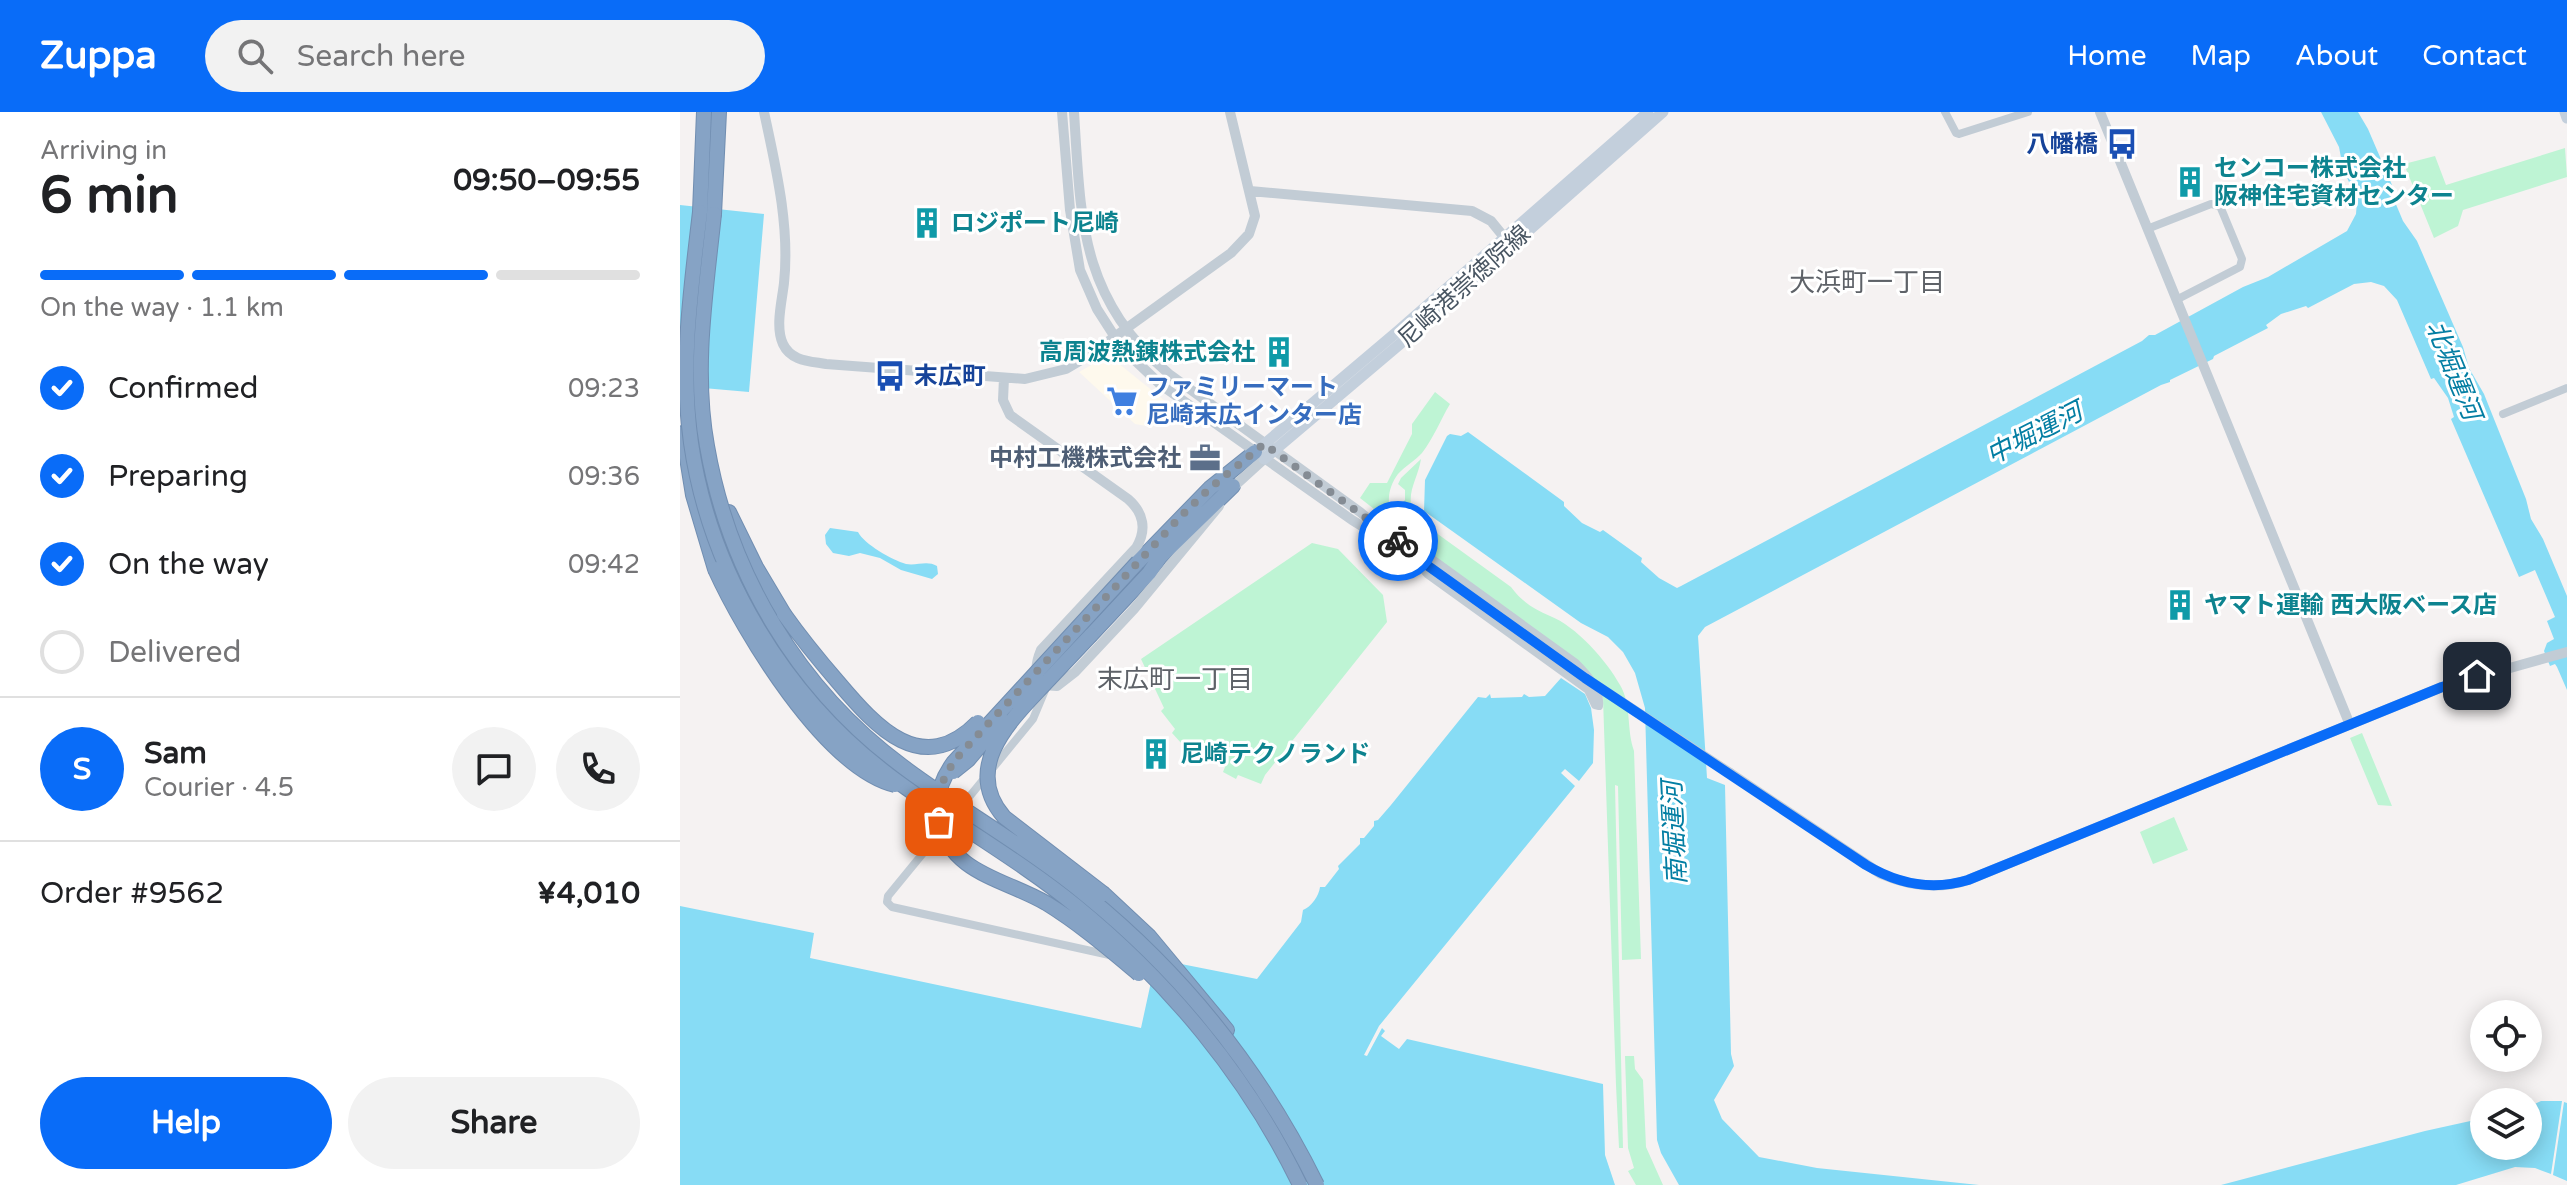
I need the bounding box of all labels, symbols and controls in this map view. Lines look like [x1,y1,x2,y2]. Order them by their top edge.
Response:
search box [205,20,765,92]
text: Zuppa [40,33,157,79]
icon: search [233,34,277,78]
text: Search here [297,38,465,75]
text: Home [2067,39,2147,73]
text: Map [2191,39,2251,73]
text: About [2295,39,2378,73]
text: Contact [2422,39,2527,73]
bus stop icon: 八幡橋 [2105,127,2139,161]
place label: 八幡橋 [2026,130,2098,159]
text: Arriving in [40,135,167,166]
place label: センコー株式会社 阪神住宅資材センター [2214,154,2454,211]
text: 09:50–09:55 [453,162,640,199]
text: 6 min [40,164,179,227]
building icon: センコー株式会社 阪神住宅資材センター [2173,165,2207,199]
building icon: ロジポート尼崎 [910,206,944,240]
place label: ロジポート尼崎 [951,209,1119,238]
street label: 尼崎港崇徳院線 [1392,219,1536,353]
district label: 大浜町一丁目 [1789,267,1945,298]
text: On the way · 1.1 km [40,292,284,323]
water label: 北堀運河 [2420,316,2489,429]
building icon: 高周波熱錬株式会社 [1262,335,1296,369]
place label: 高周波熱錬株式会社 [1039,338,1255,367]
bus stop icon: 末広町 [873,359,907,393]
place label: 末広町 [914,362,986,391]
icon: check [40,366,84,410]
text: Confirmed [108,370,259,407]
text: 09:23 [568,373,640,404]
place label: ファミリーマート 尼崎末広インター店 [1146,373,1362,430]
supermarket icon: ファミリーマート 尼崎末広インター店 [1105,384,1139,418]
water label: 中堀運河 [1981,394,2092,471]
office icon: 中村工機株式会社 [1188,441,1222,475]
place label: 中村工機株式会社 [989,444,1181,473]
icon: check [40,454,84,498]
text: Preparing [108,458,248,495]
text: 09:36 [568,461,640,492]
courier [1358,501,1438,581]
icon: bike [1376,519,1420,563]
icon: check [40,542,84,586]
text: On the way [108,546,269,583]
text: 09:42 [568,549,640,580]
building icon: ヤマト運輸 西大阪ベース店 [2163,588,2197,622]
place label: ヤマト運輸 西大阪ベース店 [2204,591,2497,620]
text: Delivered [108,634,242,671]
pin [2443,642,2511,710]
icon: home [2455,654,2499,698]
district label: 末広町一丁目 [1097,664,1253,695]
button: chat [452,727,536,811]
button: phone [556,727,640,811]
text: Sam [144,735,207,772]
building icon: 尼崎テクノランド [1139,737,1173,771]
place label: 尼崎テクノランド [1180,740,1371,769]
text: S [73,751,91,788]
text: Courier · 4.5 [144,772,294,803]
water label: 南堀運河 [1656,775,1693,886]
pin [905,788,973,856]
icon: bag [917,800,961,844]
text: Order #9562 [40,875,224,912]
text: ¥4,010 [537,875,640,912]
map controls [2470,1000,2542,1160]
button: locate [2470,1000,2542,1072]
button: Help [40,1077,332,1169]
button: Share [348,1077,640,1169]
button: layers [2470,1088,2542,1160]

